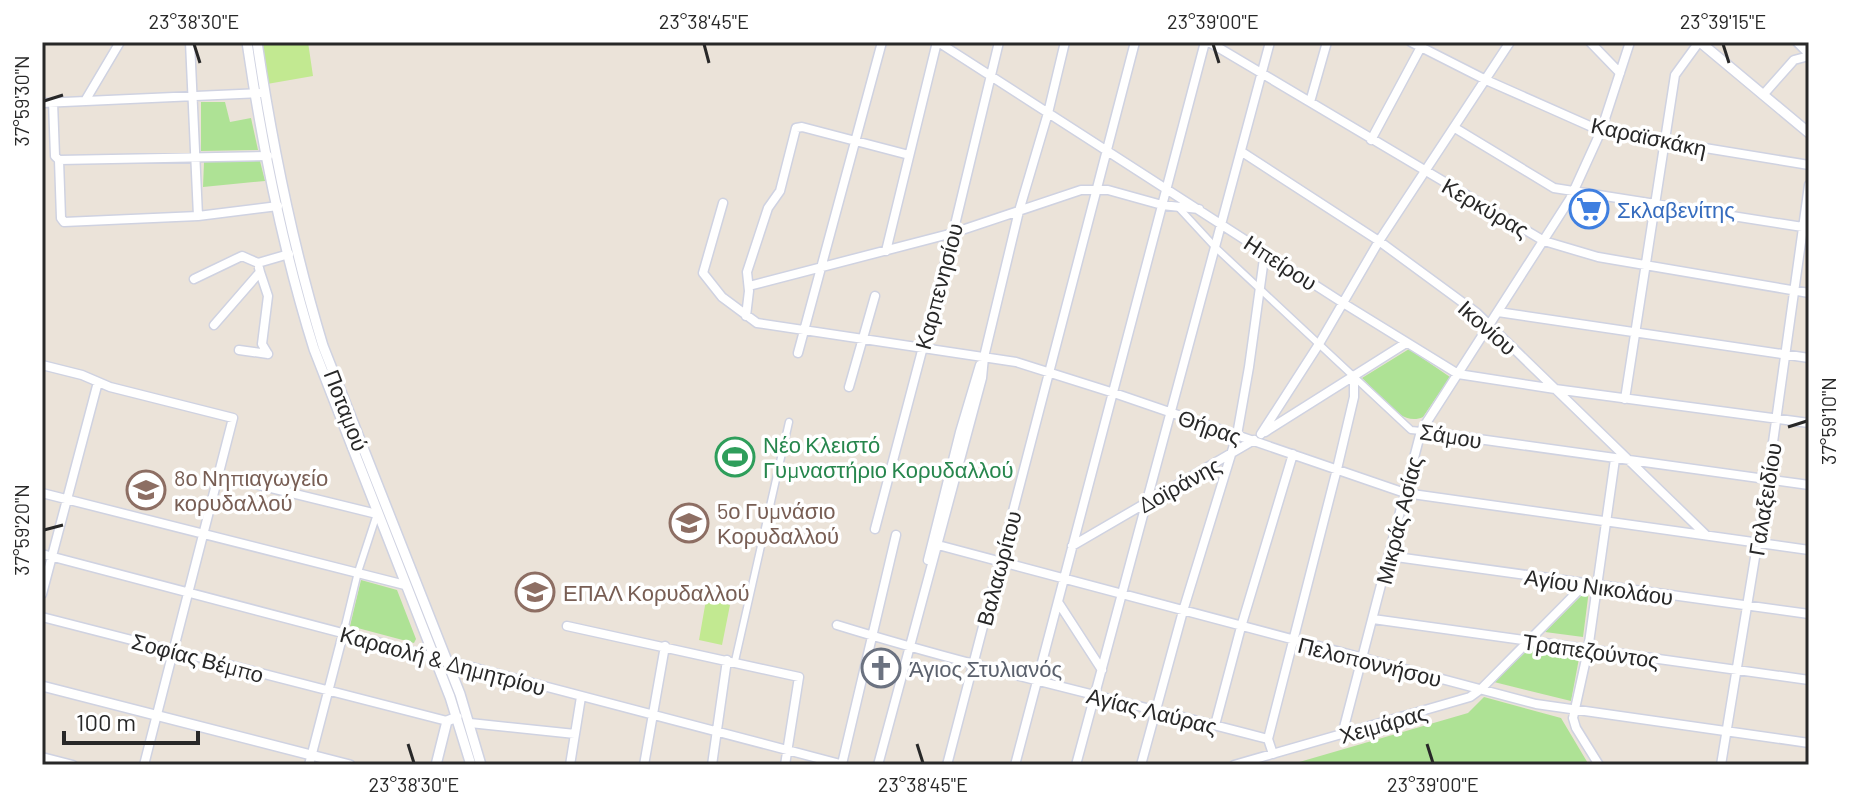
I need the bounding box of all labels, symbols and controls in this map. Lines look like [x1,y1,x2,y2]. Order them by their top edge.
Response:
text: 23°38'30"E [149,9,239,33]
text: 23°38'45"E [659,9,749,33]
text: 23°39'00"E [1167,9,1259,33]
text: 23°39'15"E [1680,9,1766,33]
text: 37°59'30"N [9,55,33,147]
street label: Καραϊσκάκη [1589,111,1709,162]
street label: Κερκύρας [1437,172,1534,243]
supermarket icon: Σκλαβενίτης [1568,188,1610,230]
place label: Σκλαβενίτης [1617,196,1735,223]
street label: Καρπενησίου [909,220,968,352]
street label: Ηπείρου [1239,229,1322,296]
street label: Ικονίου [1454,294,1522,360]
street label: Ποταμού [320,366,374,454]
text: 37°59'10"N [1816,377,1840,465]
street label: Θήρας [1175,403,1245,450]
street label: Σάμου [1418,417,1484,453]
place label: Νέο Κλειστό Γυμναστήριο Κορυδαλλού [763,431,1014,483]
sports icon: Νέο Κλειστό Γυμναστήριο Κορυδαλλού [714,436,756,478]
street label: Γαλαξειδίου [1742,441,1786,557]
street label: Δοϊράνης [1133,451,1225,518]
street label: Μικράς Ασίας [1370,453,1427,587]
place label: 8ο Νηπιαγωγείο κορυδαλλού [174,464,328,516]
school or university icon: 8ο Νηπιαγωγείο κορυδαλλού [125,469,167,511]
text: 37°59'20"N [9,484,33,576]
place label: 5ο Γυμνάσιο Κορυδαλλού [717,497,839,549]
school or university icon: 5ο Γυμνάσιο Κορυδαλλού [668,502,710,544]
street label: Βαλαωρίτου [970,508,1027,629]
street label: Αγίου Νικολάου [1523,563,1675,610]
school or university icon: ΕΠΑΛ Κορυδαλλού [514,571,556,613]
place label: ΕΠΑΛ Κορυδαλλού [563,579,749,606]
street label: Καραολή & Δημητρίου [337,620,549,701]
street label: Σοφίας Βέμπο [129,627,267,688]
street label: Τραπεζούντος [1521,628,1661,673]
street label: Πελοποννήσου [1295,631,1445,692]
church icon: Άγιος Στυλιανός [860,647,902,689]
place label: Άγιος Στυλιανός [909,655,1062,682]
street label: Αγίας Λαύρας [1084,681,1220,740]
scale bar [64,695,198,745]
street label: Χειμάρας [1336,698,1430,749]
text: 100 m [76,707,136,736]
text: 23°38'30"E [369,772,459,796]
text: 23°38'45"E [878,772,968,796]
text: 23°39'00"E [1387,772,1479,796]

